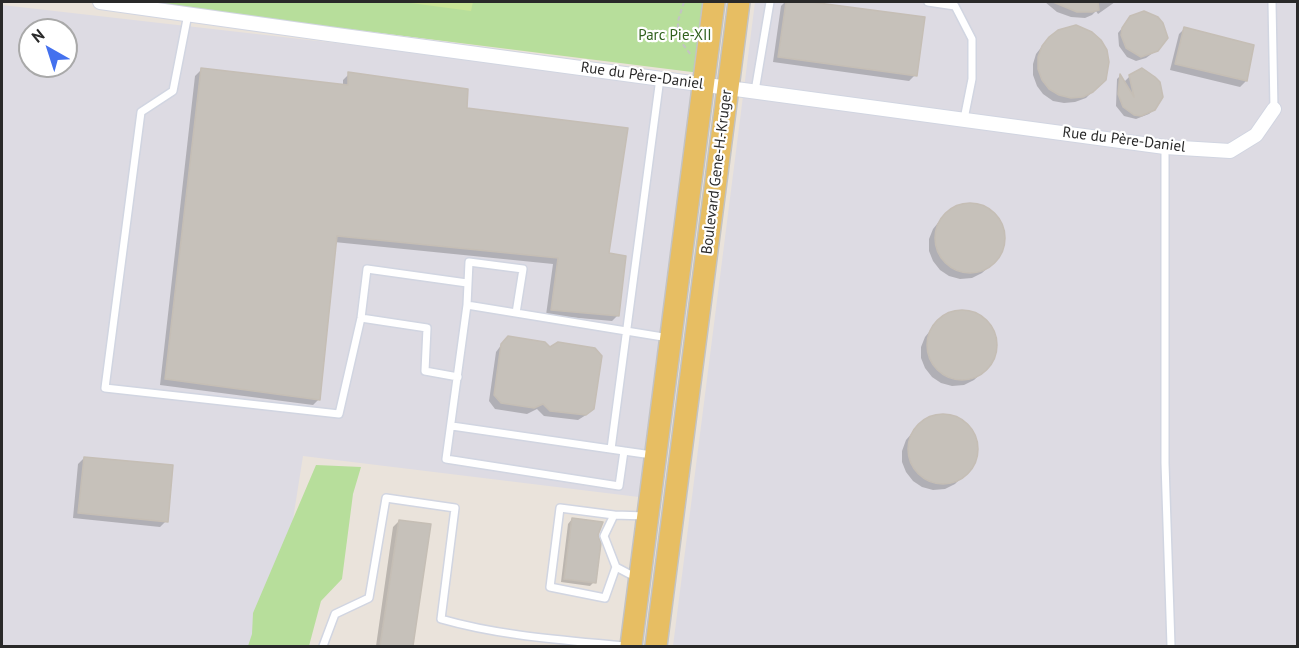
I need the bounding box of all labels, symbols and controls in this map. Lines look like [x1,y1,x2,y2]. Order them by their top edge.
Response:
north arrow [18,18,78,78]
text: N [28,24,48,47]
park label: Parc Pie-XII [638,27,712,45]
street label: Rue du Père-Daniel [579,58,705,94]
street label: Boulevard Gene-H.-Kruger [698,89,736,255]
street label: Rue du Père-Daniel [1062,124,1186,156]

